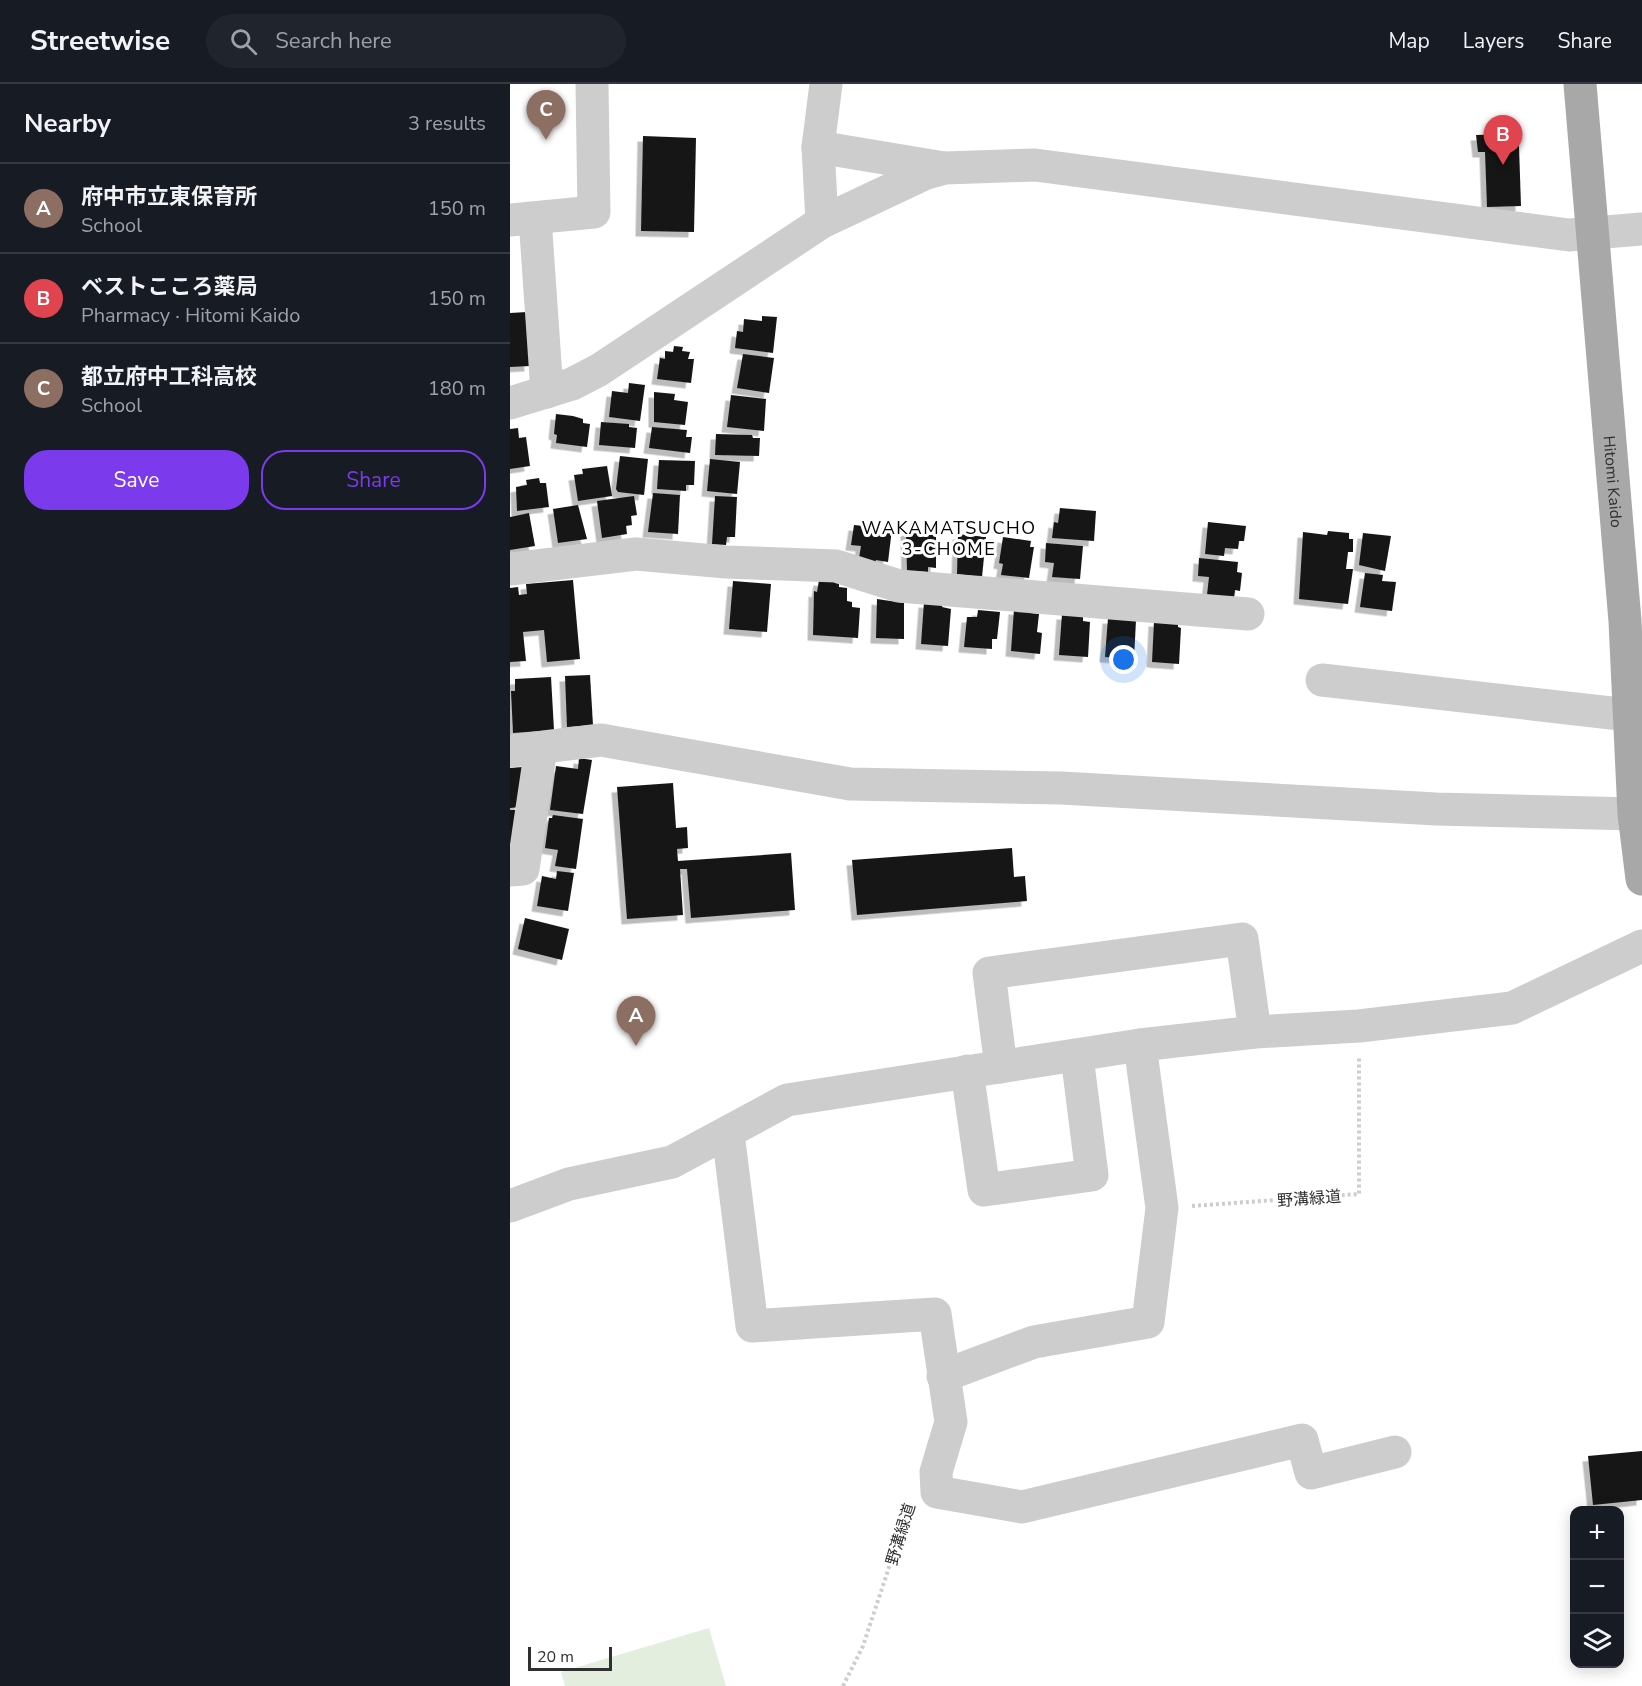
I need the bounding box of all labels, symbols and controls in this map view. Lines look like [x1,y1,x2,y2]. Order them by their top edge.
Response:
search box [206,14,626,68]
text: Streetwise [30,22,170,60]
icon: search [227,25,260,58]
text: Search here [275,26,392,56]
text: Map [1388,27,1430,55]
text: Layers [1463,27,1524,55]
text: Share [1557,27,1612,55]
pin: C [526,91,566,140]
text: Nearby [24,106,111,141]
text: 3 results [408,110,486,137]
pin: B [1484,116,1522,165]
text: 府中市立東保育所 [81,182,257,212]
text: A [36,195,51,222]
text: 150 m [428,195,486,222]
text: School [81,212,142,239]
text: ベストこころ薬局 [81,272,257,302]
text: B [37,285,50,312]
text: 150 m [428,285,486,312]
text: Pharmacy · Hitomi Kaido [81,302,300,329]
text: 都立府中工科高校 [81,362,257,392]
text: C [37,375,50,402]
text: 180 m [428,375,486,402]
text: School [81,392,142,419]
street label: Hitomi Kaido [1598,435,1627,529]
button: Save [24,450,249,510]
button: Share [261,450,486,510]
district label: WAKAMATSUCHO 3-CHOME [861,516,1037,561]
your location [1109,645,1138,674]
pin: A [616,996,656,1046]
street label: 野溝緑道 [1276,1186,1342,1212]
street label: 野溝緑道 [881,1500,921,1568]
map controls [1570,1506,1624,1668]
button: + [1570,1506,1624,1560]
button: − [1570,1560,1624,1614]
button: layers [1570,1614,1624,1668]
scale bar [528,1644,612,1672]
text: 20 m [537,1646,574,1668]

